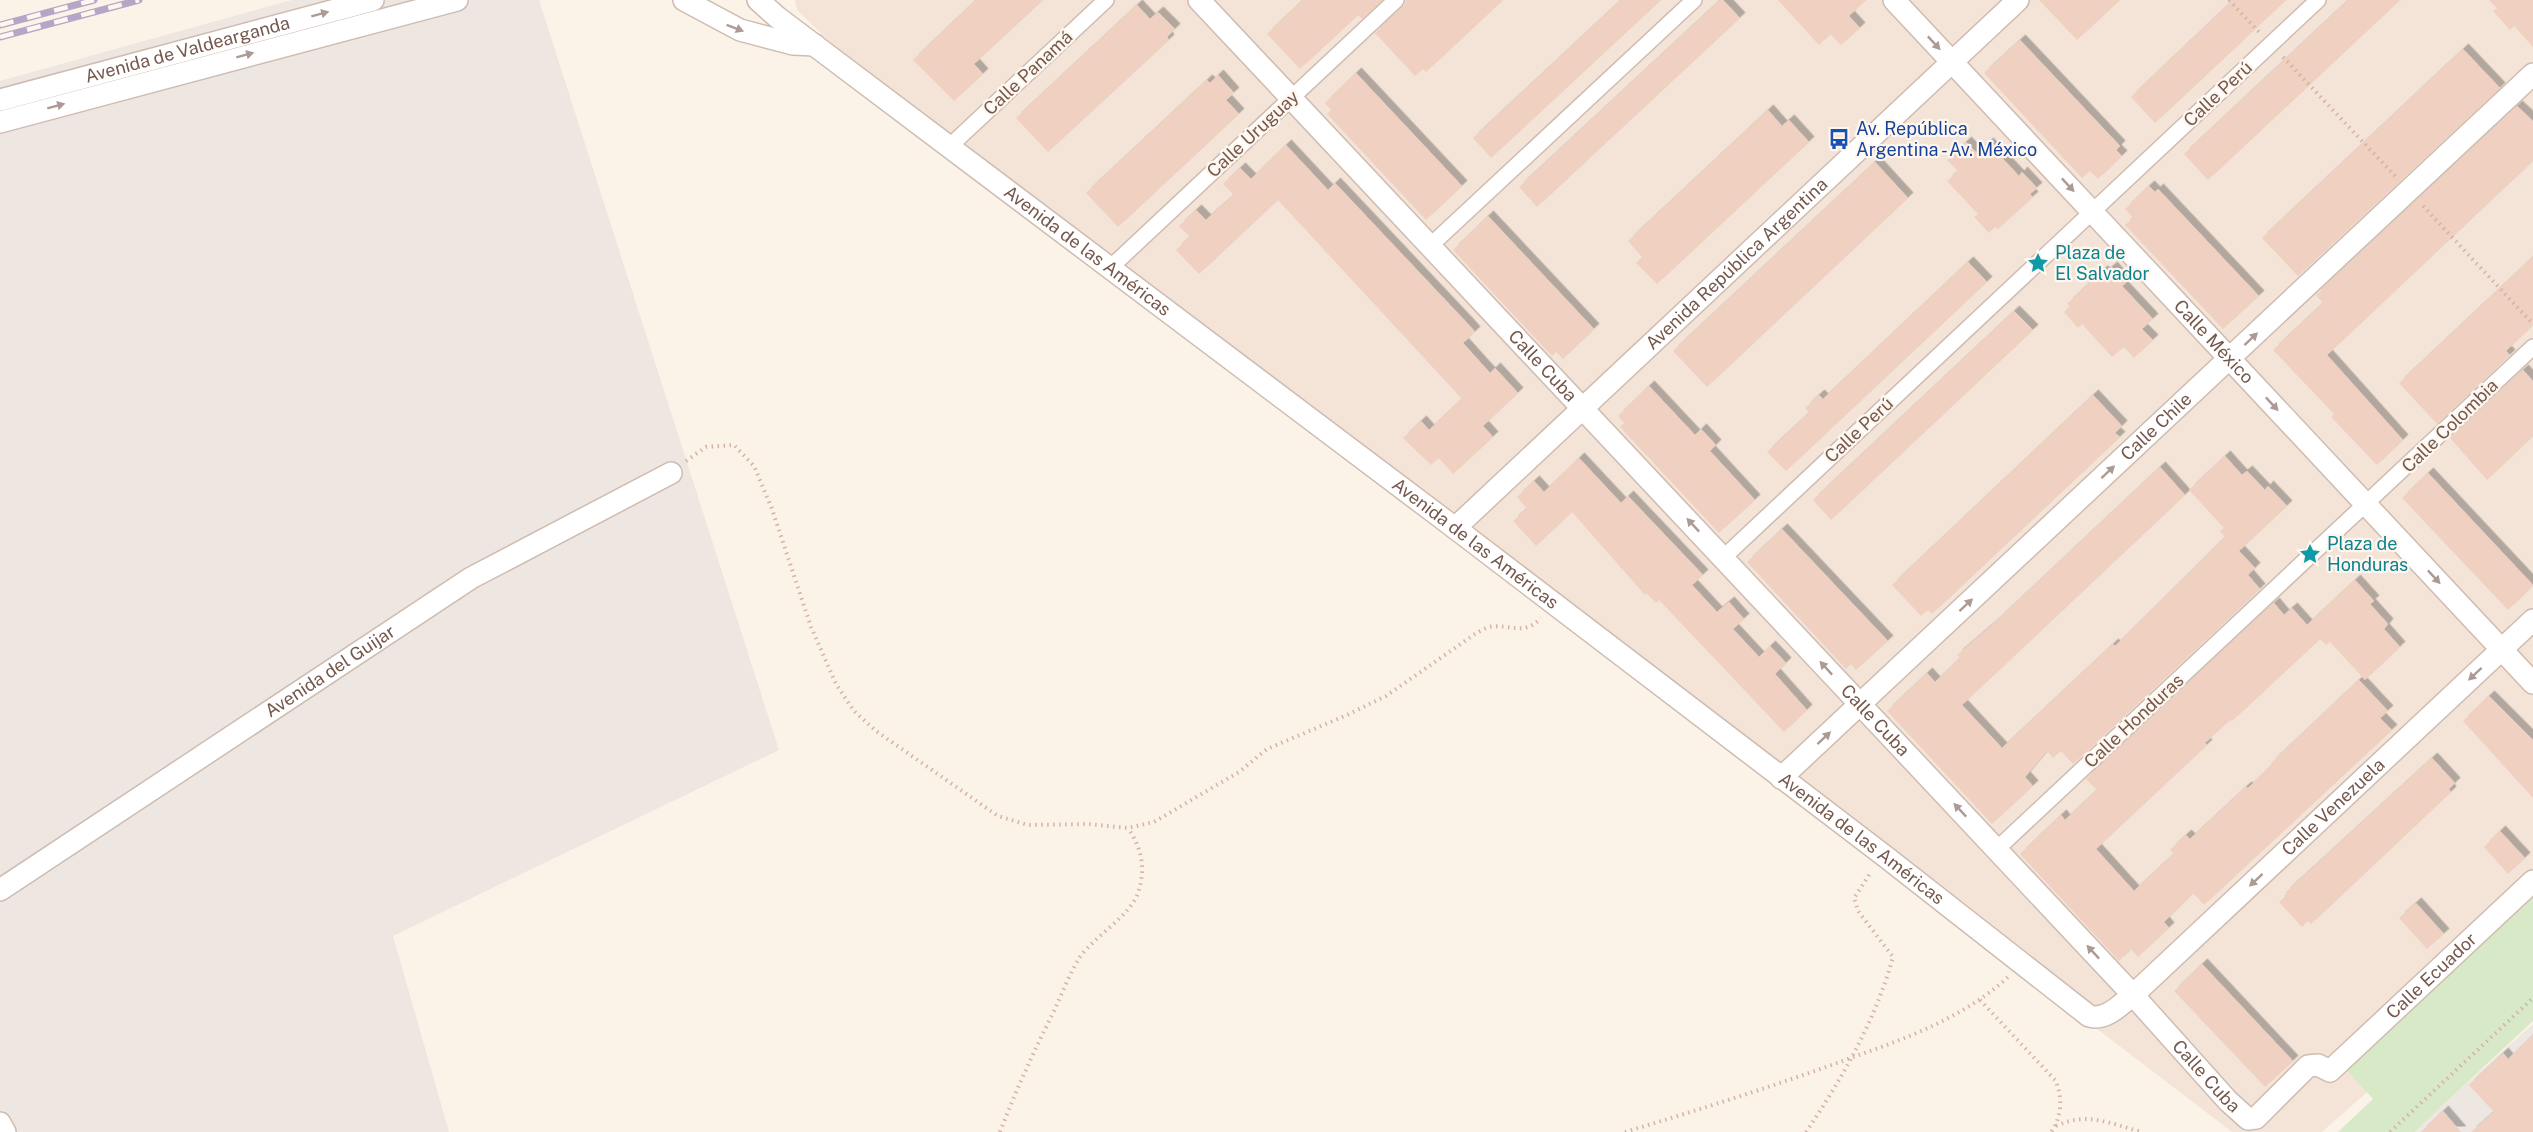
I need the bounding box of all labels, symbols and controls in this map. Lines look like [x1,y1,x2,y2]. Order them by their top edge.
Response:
one-way arrow [311,9,329,19]
street label: Avenida de Valdearganda [83,12,292,87]
one-way arrow [726,23,744,33]
street label: Calle Panamá [979,26,1076,119]
one-way arrow [1927,35,1941,50]
one-way arrow [236,50,254,60]
street label: Calle Perú [2179,57,2256,131]
street label: Calle Uruguay [1202,86,1303,181]
one-way arrow [47,101,66,111]
place label: Av. República Argentina - Av. México [1856,118,2037,160]
bus stop icon: Av. República Argentina - Av. México [1827,127,1851,151]
street label: Avenida República Argentina [1641,173,1831,354]
one-way arrow [2060,178,2074,192]
street label: Avenida de las Américas [1000,181,1175,320]
place label: Plaza de El Salvador [2055,242,2150,284]
place icon: Plaza de El Salvador [2026,251,2050,275]
street label: Calle México [2170,295,2258,388]
street label: Calle Cuba [1504,325,1582,406]
one-way arrow [2243,332,2257,346]
street label: Calle Colombia [2397,375,2502,477]
street label: Calle Chile [2116,388,2196,465]
street label: Calle Perú [1820,393,1897,467]
one-way arrow [2265,397,2279,411]
one-way arrow [2101,465,2116,479]
street label: Avenida de las Américas [1388,473,1563,613]
one-way arrow [1686,519,1700,533]
place label: Plaza de Honduras [2327,533,2408,575]
place icon: Plaza de Honduras [2298,542,2322,566]
one-way arrow [2427,570,2441,585]
one-way arrow [1958,599,1973,612]
street label: Avenida del Guijar [261,620,399,721]
one-way arrow [1819,660,1833,675]
one-way arrow [2468,667,2482,681]
street label: Calle Honduras [2080,669,2188,772]
street label: Calle Cuba [1837,680,1914,760]
one-way arrow [1816,732,1830,746]
street label: Calle Venezuela [2277,754,2389,860]
street label: Avenida de las Américas [1775,768,1949,909]
one-way arrow [1953,803,1967,817]
one-way arrow [2249,872,2263,886]
street label: Calle Ecuador [2382,928,2481,1023]
one-way arrow [2087,945,2100,960]
street label: Calle Cuba [2168,1035,2244,1117]

